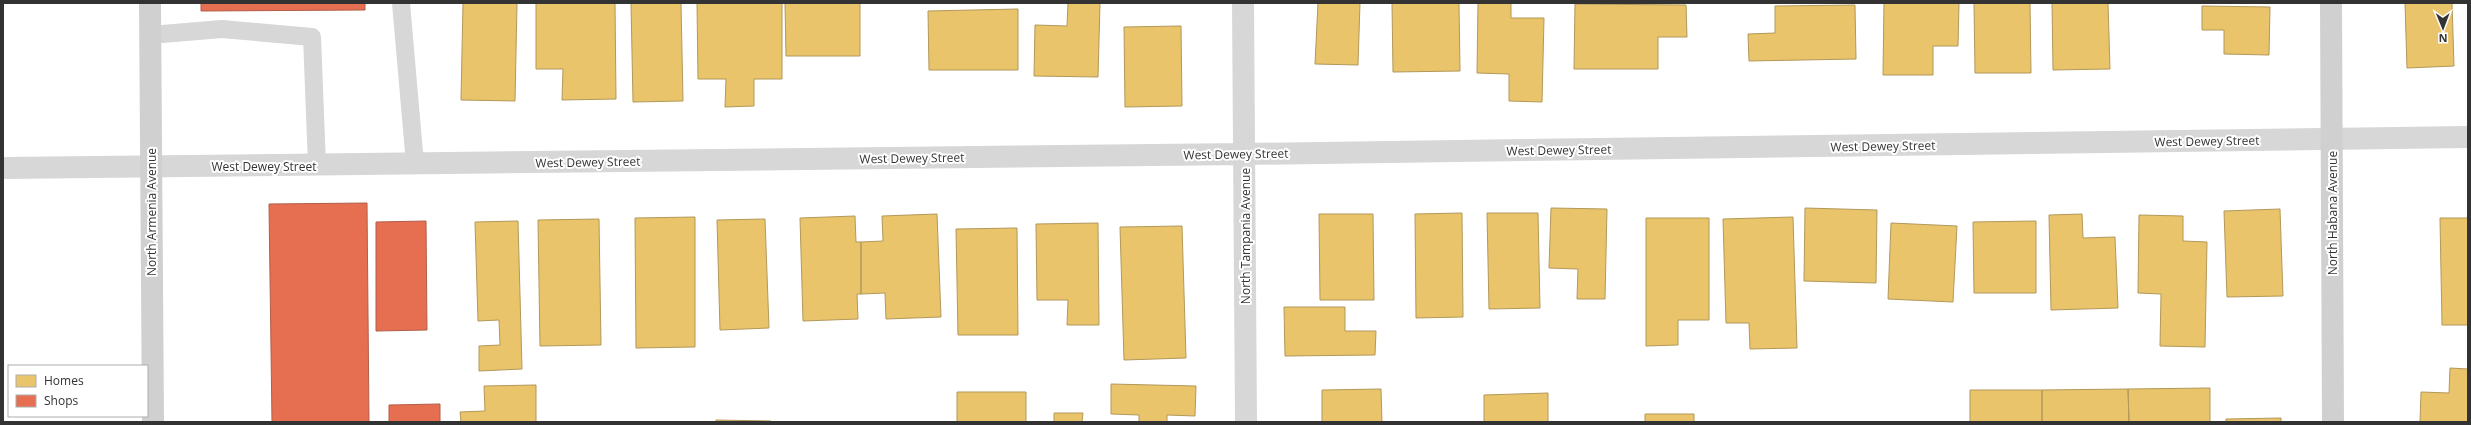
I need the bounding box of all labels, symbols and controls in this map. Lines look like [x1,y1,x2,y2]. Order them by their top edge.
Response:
north arrow [2423,8,2463,48]
text: N [2439,31,2448,46]
street label: West Dewey Street [2154,132,2260,150]
street label: West Dewey Street [1830,137,1936,155]
street label: West Dewey Street [1506,141,1612,159]
street label: West Dewey Street [1183,145,1289,163]
street label: North Armenia Avenue [143,148,160,276]
street label: West Dewey Street [859,149,965,167]
street label: North Habana Avenue [2324,151,2341,275]
street label: West Dewey Street [535,153,641,171]
street label: West Dewey Street [211,158,317,175]
street label: North Tampania Avenue [1237,168,1254,304]
legend [8,365,148,417]
text: Homes [44,372,84,389]
text: Shops [44,392,79,409]

